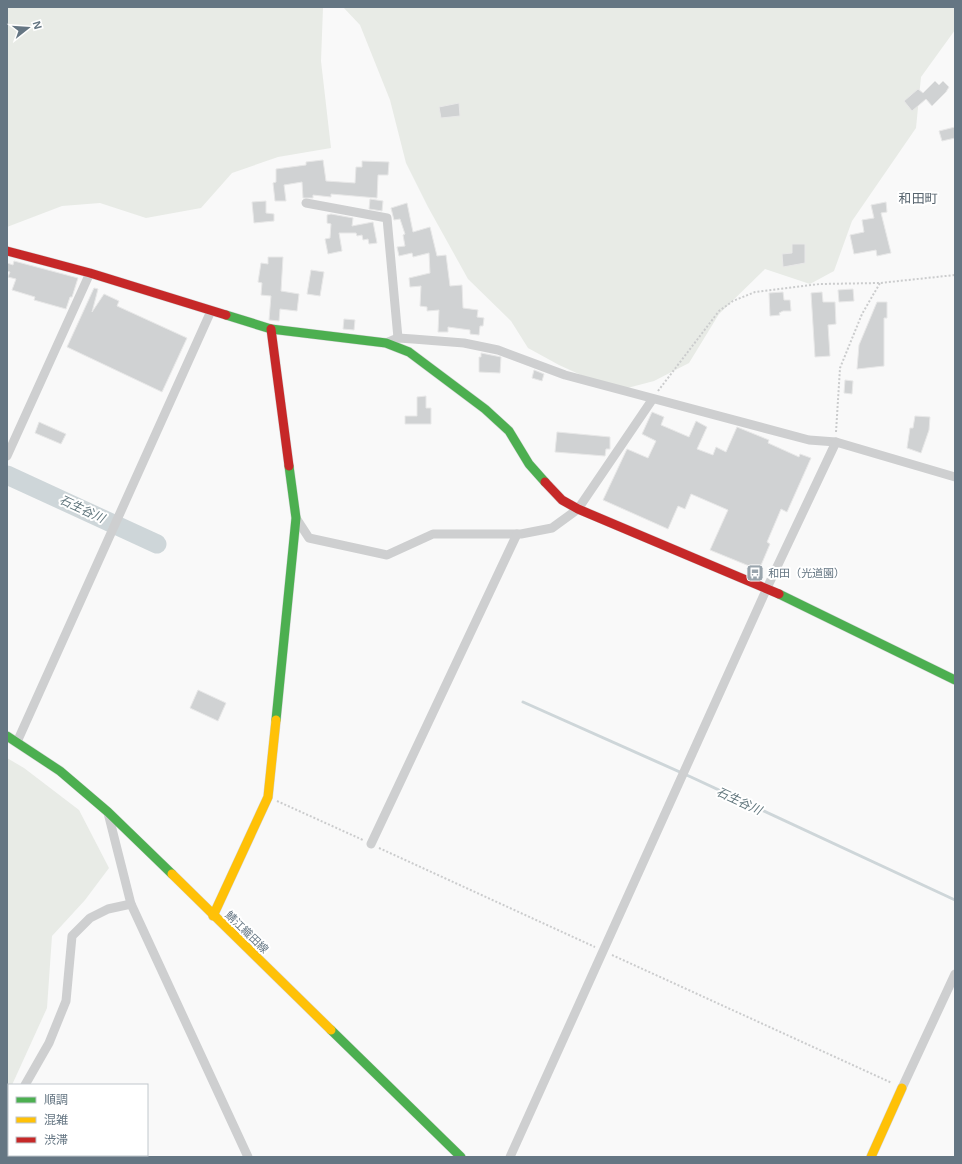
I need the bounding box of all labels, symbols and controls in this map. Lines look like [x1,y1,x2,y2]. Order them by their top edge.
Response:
north arrow [8,8,48,48]
text: N [31,20,44,31]
district label: 和田町 [898,191,938,206]
water label: 石生谷川 [57,493,109,526]
bus stop icon: 和田（光道園） [745,563,765,583]
place label: 和田（光道園） [768,567,845,579]
water label: 石生谷川 [714,785,766,818]
street label: 鯖江織田線 [223,909,271,955]
legend [8,1084,148,1156]
text: 順調 [44,1093,68,1107]
text: 混雑 [44,1113,68,1127]
text: 渋滞 [44,1133,68,1147]

